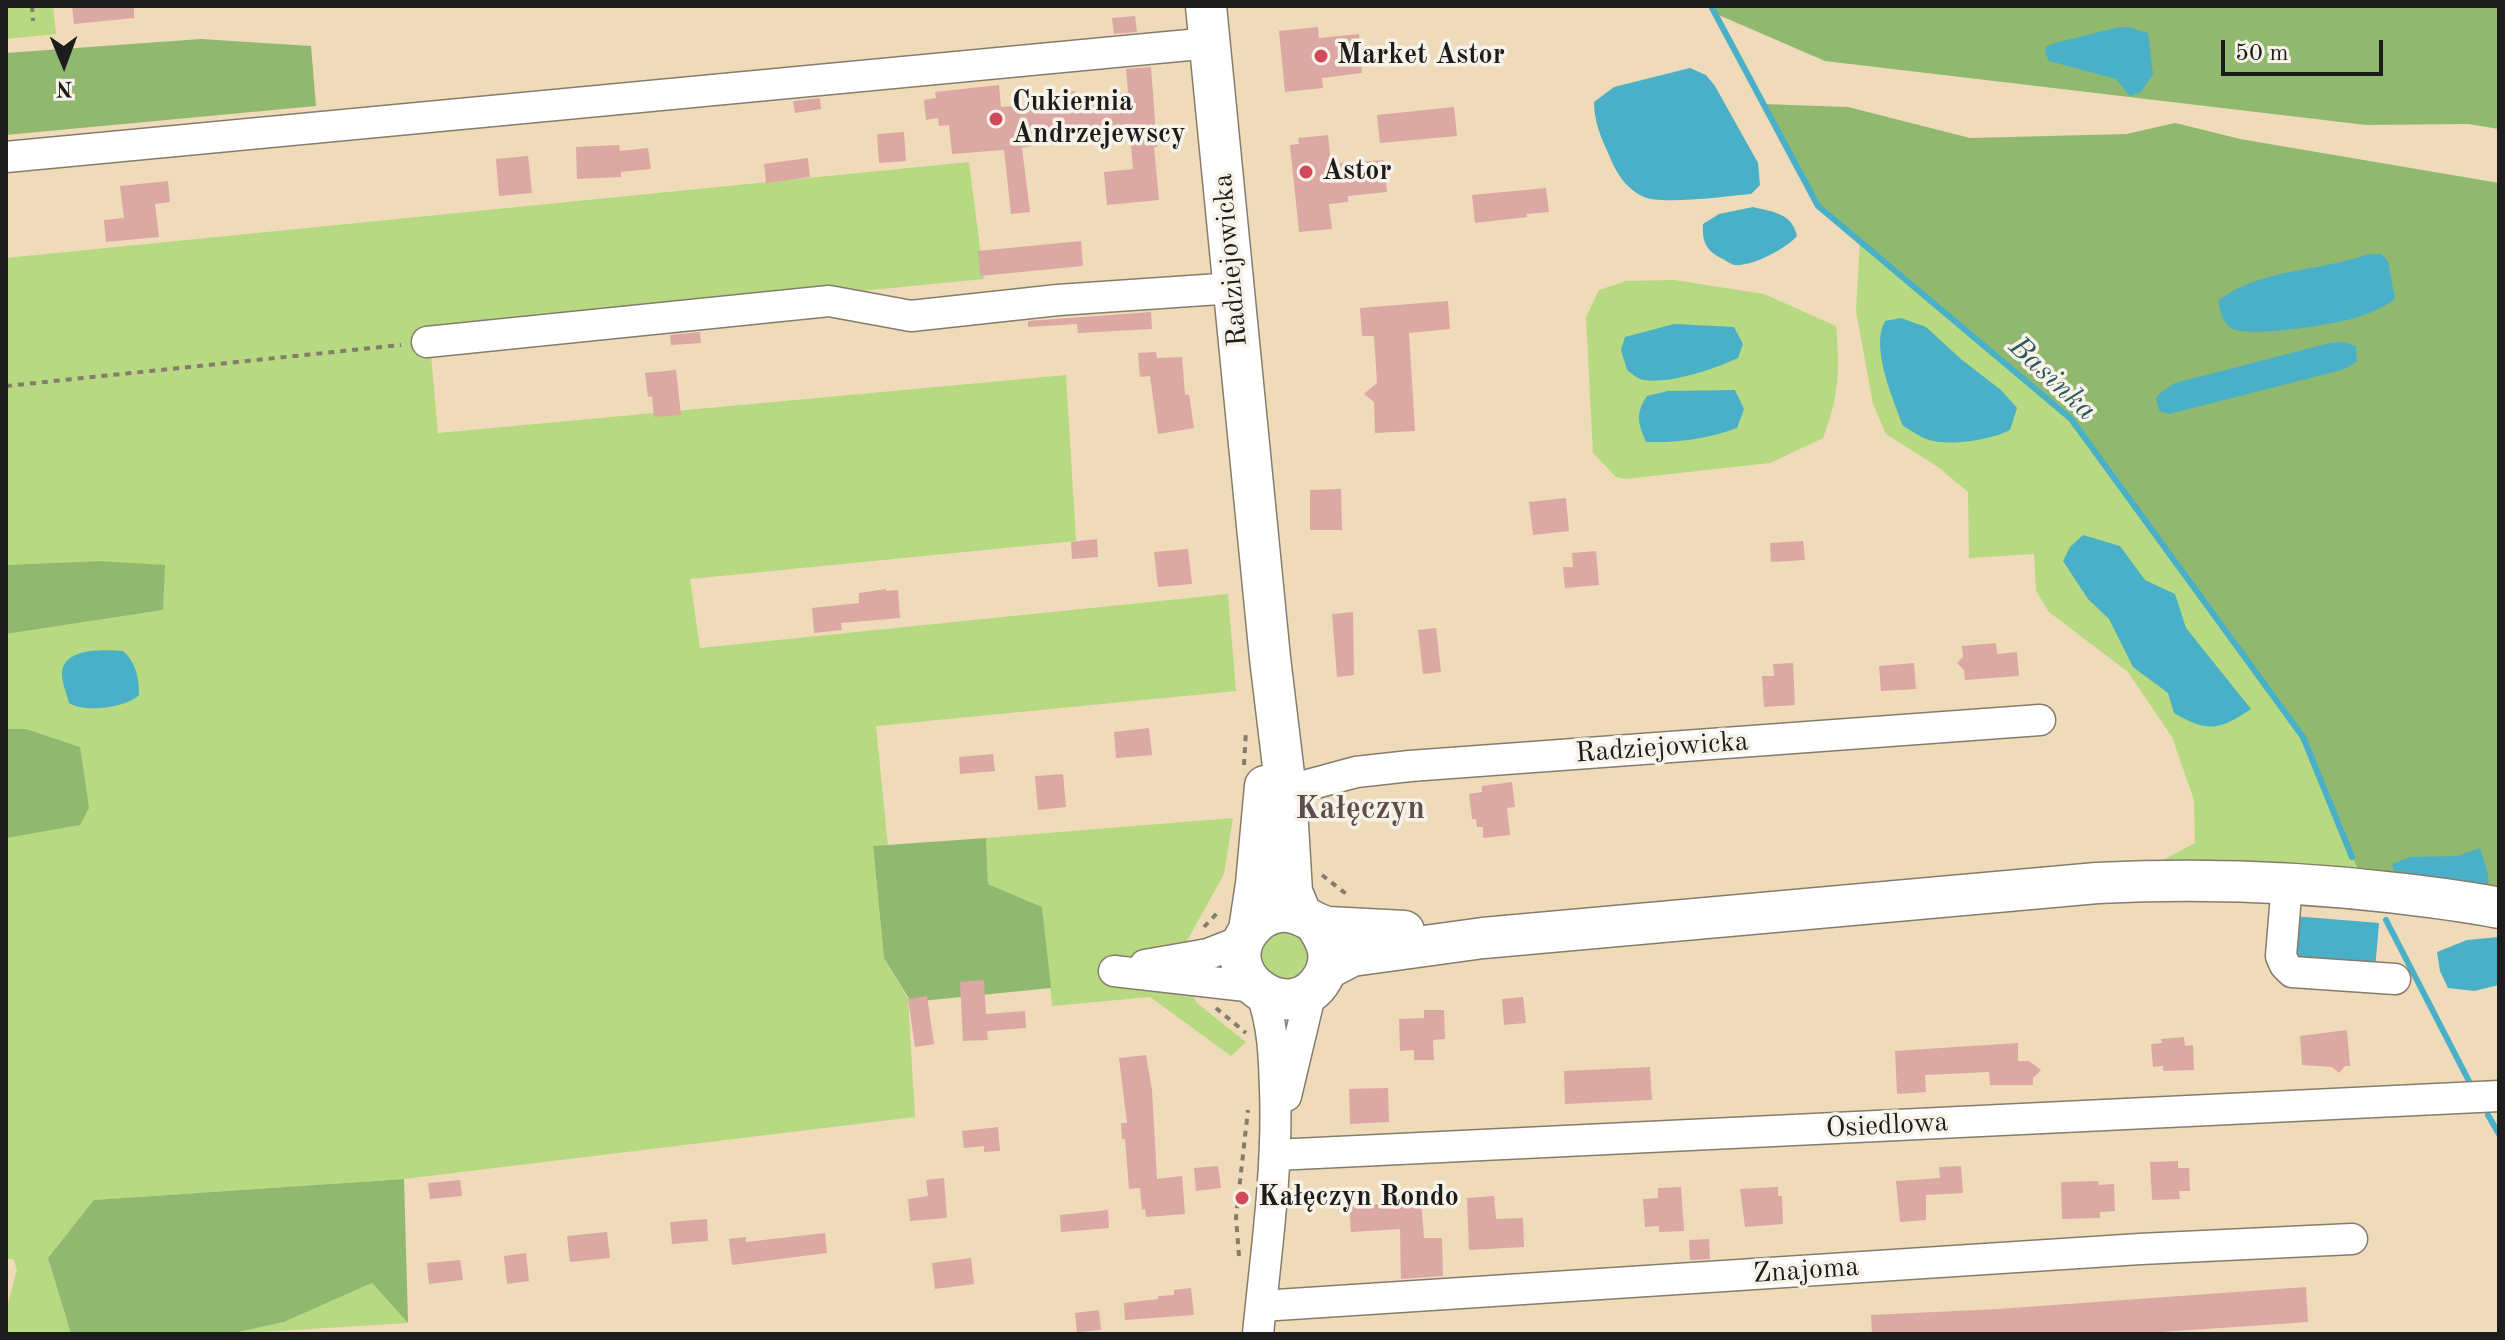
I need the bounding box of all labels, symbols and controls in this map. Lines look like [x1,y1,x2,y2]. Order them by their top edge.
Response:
north arrow [24,24,104,104]
scale bar [2225,24,2387,74]
place label: Market Astor [1337,39,1505,73]
text: 50 m [2235,42,2289,66]
marker: Market Astor [1312,47,1330,65]
text: N [56,77,73,99]
place label: Cukiernia Andrzejewscy [1012,86,1186,152]
marker: Cukiernia Andrzejewscy [987,110,1005,128]
place label: Astor [1322,155,1392,189]
marker: Astor [1297,163,1315,181]
street label: Radziejowicka [1207,172,1255,348]
water label: Basinka [2000,329,2104,429]
street label: Radziejowicka [1574,725,1750,771]
district label: Kałęczyn [1295,791,1425,829]
street label: Osiedlowa [1825,1106,1949,1146]
place label: Kałęczyn Rondo [1258,1181,1459,1215]
marker: Kałęczyn Rondo [1233,1189,1251,1207]
street label: Znajoma [1752,1251,1860,1291]

